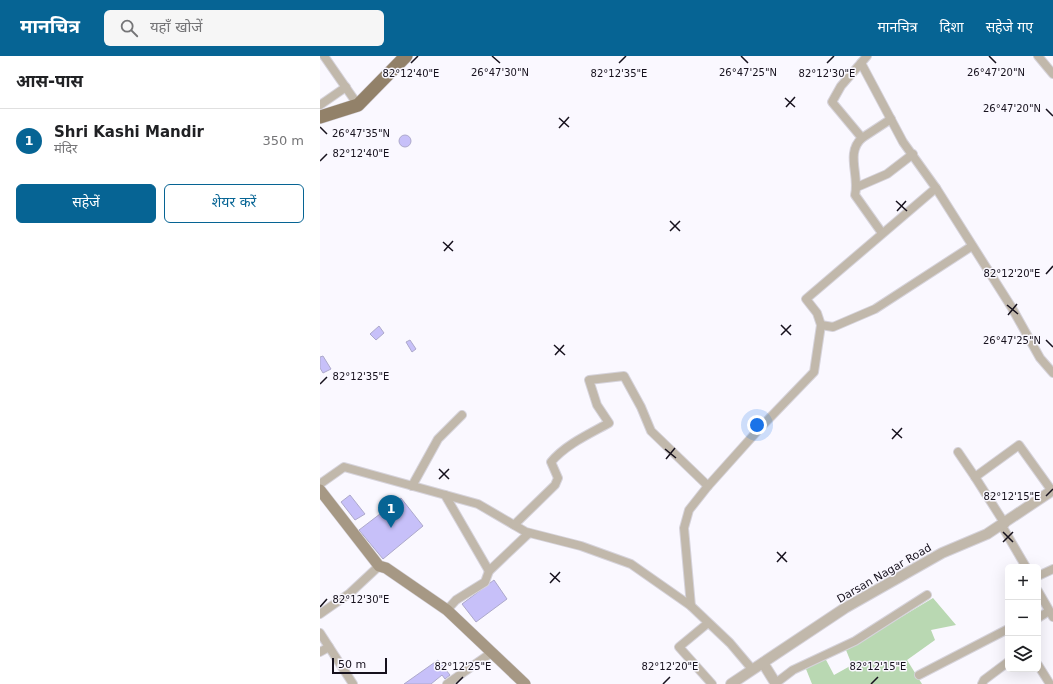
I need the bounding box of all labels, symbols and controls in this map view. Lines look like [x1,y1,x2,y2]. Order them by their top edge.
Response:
search box [104,10,384,46]
text: मानचित्र [20,15,80,37]
icon: search [118,17,140,39]
text: यहाँ खोजें [150,18,203,36]
text: मानचित्र [877,19,917,35]
text: दिशा [939,19,964,35]
text: सहेजे गए [986,19,1033,35]
text: 26°47'30"N [471,67,529,78]
text: 26°47'25"N [719,67,777,78]
text: 26°47'20"N [967,67,1025,78]
text: 82°12'40"E [383,68,439,79]
text: 82°12'35"E [591,68,647,79]
text: 82°12'30"E [799,68,855,79]
text: आस-पास [16,71,83,91]
text: 26°47'20"N [983,103,1041,114]
text: Shri Kashi Mandir [54,123,204,141]
text: 26°47'35"N [332,128,390,139]
text: 1 [24,133,34,148]
text: 350 m [262,133,304,148]
text: मंदिर [54,141,77,156]
text: 82°12'40"E [333,148,389,159]
button: सहेजें [16,184,156,223]
button: शेयर करें [164,184,304,223]
text: 82°12'20"E [984,268,1040,279]
text: 26°47'25"N [983,335,1041,346]
text: 82°12'35"E [333,371,389,382]
your location [747,415,767,435]
text: 82°12'15"E [984,491,1040,502]
pin: 1 [378,495,404,528]
street label: Darsan Nagar Road [835,541,934,606]
map controls [1005,564,1041,672]
button: + [1005,564,1041,600]
text: 82°12'30"E [333,594,389,605]
button: − [1005,600,1041,636]
button: layers [1005,636,1041,672]
scale bar [332,656,387,675]
text: 50 m [338,658,366,671]
text: 82°12'25"E [435,661,491,672]
text: 82°12'20"E [642,661,698,672]
text: 82°12'15"E [850,661,906,672]

